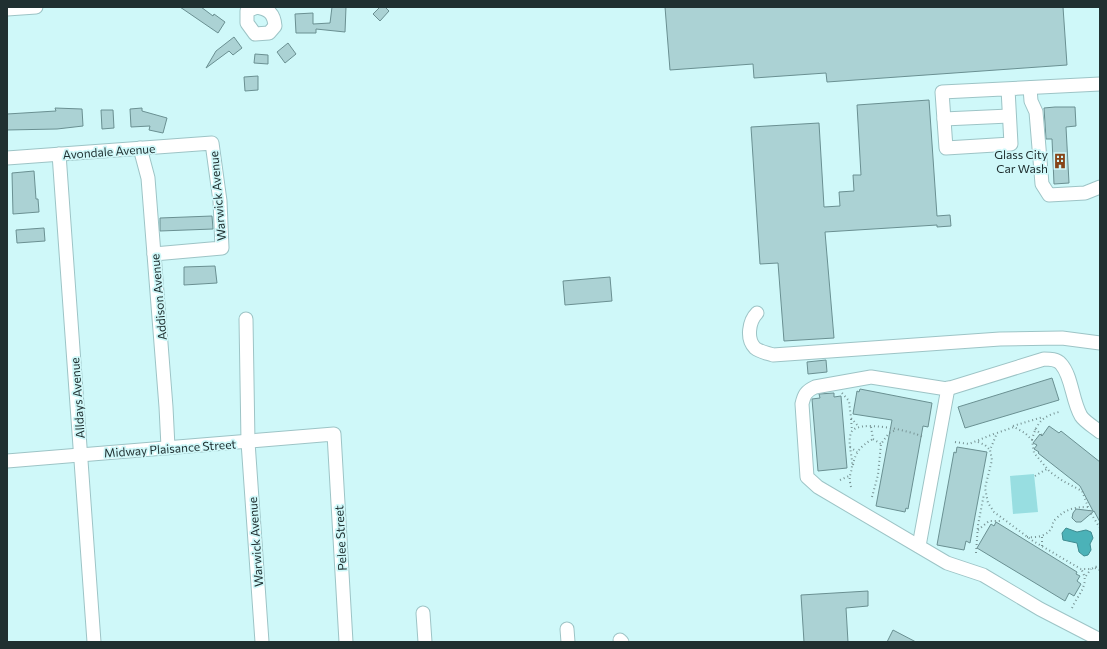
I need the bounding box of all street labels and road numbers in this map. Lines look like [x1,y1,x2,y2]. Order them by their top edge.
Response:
street label: Avondale Avenue [62,141,156,161]
street label: Warwick Avenue [206,151,228,241]
street label: Addison Avenue [147,253,169,341]
street label: Alldays Avenue [67,357,87,439]
street label: Midway Plaisance Street [103,436,237,460]
street label: Warwick Avenue [245,497,265,587]
street label: Pelee Street [331,505,349,571]

